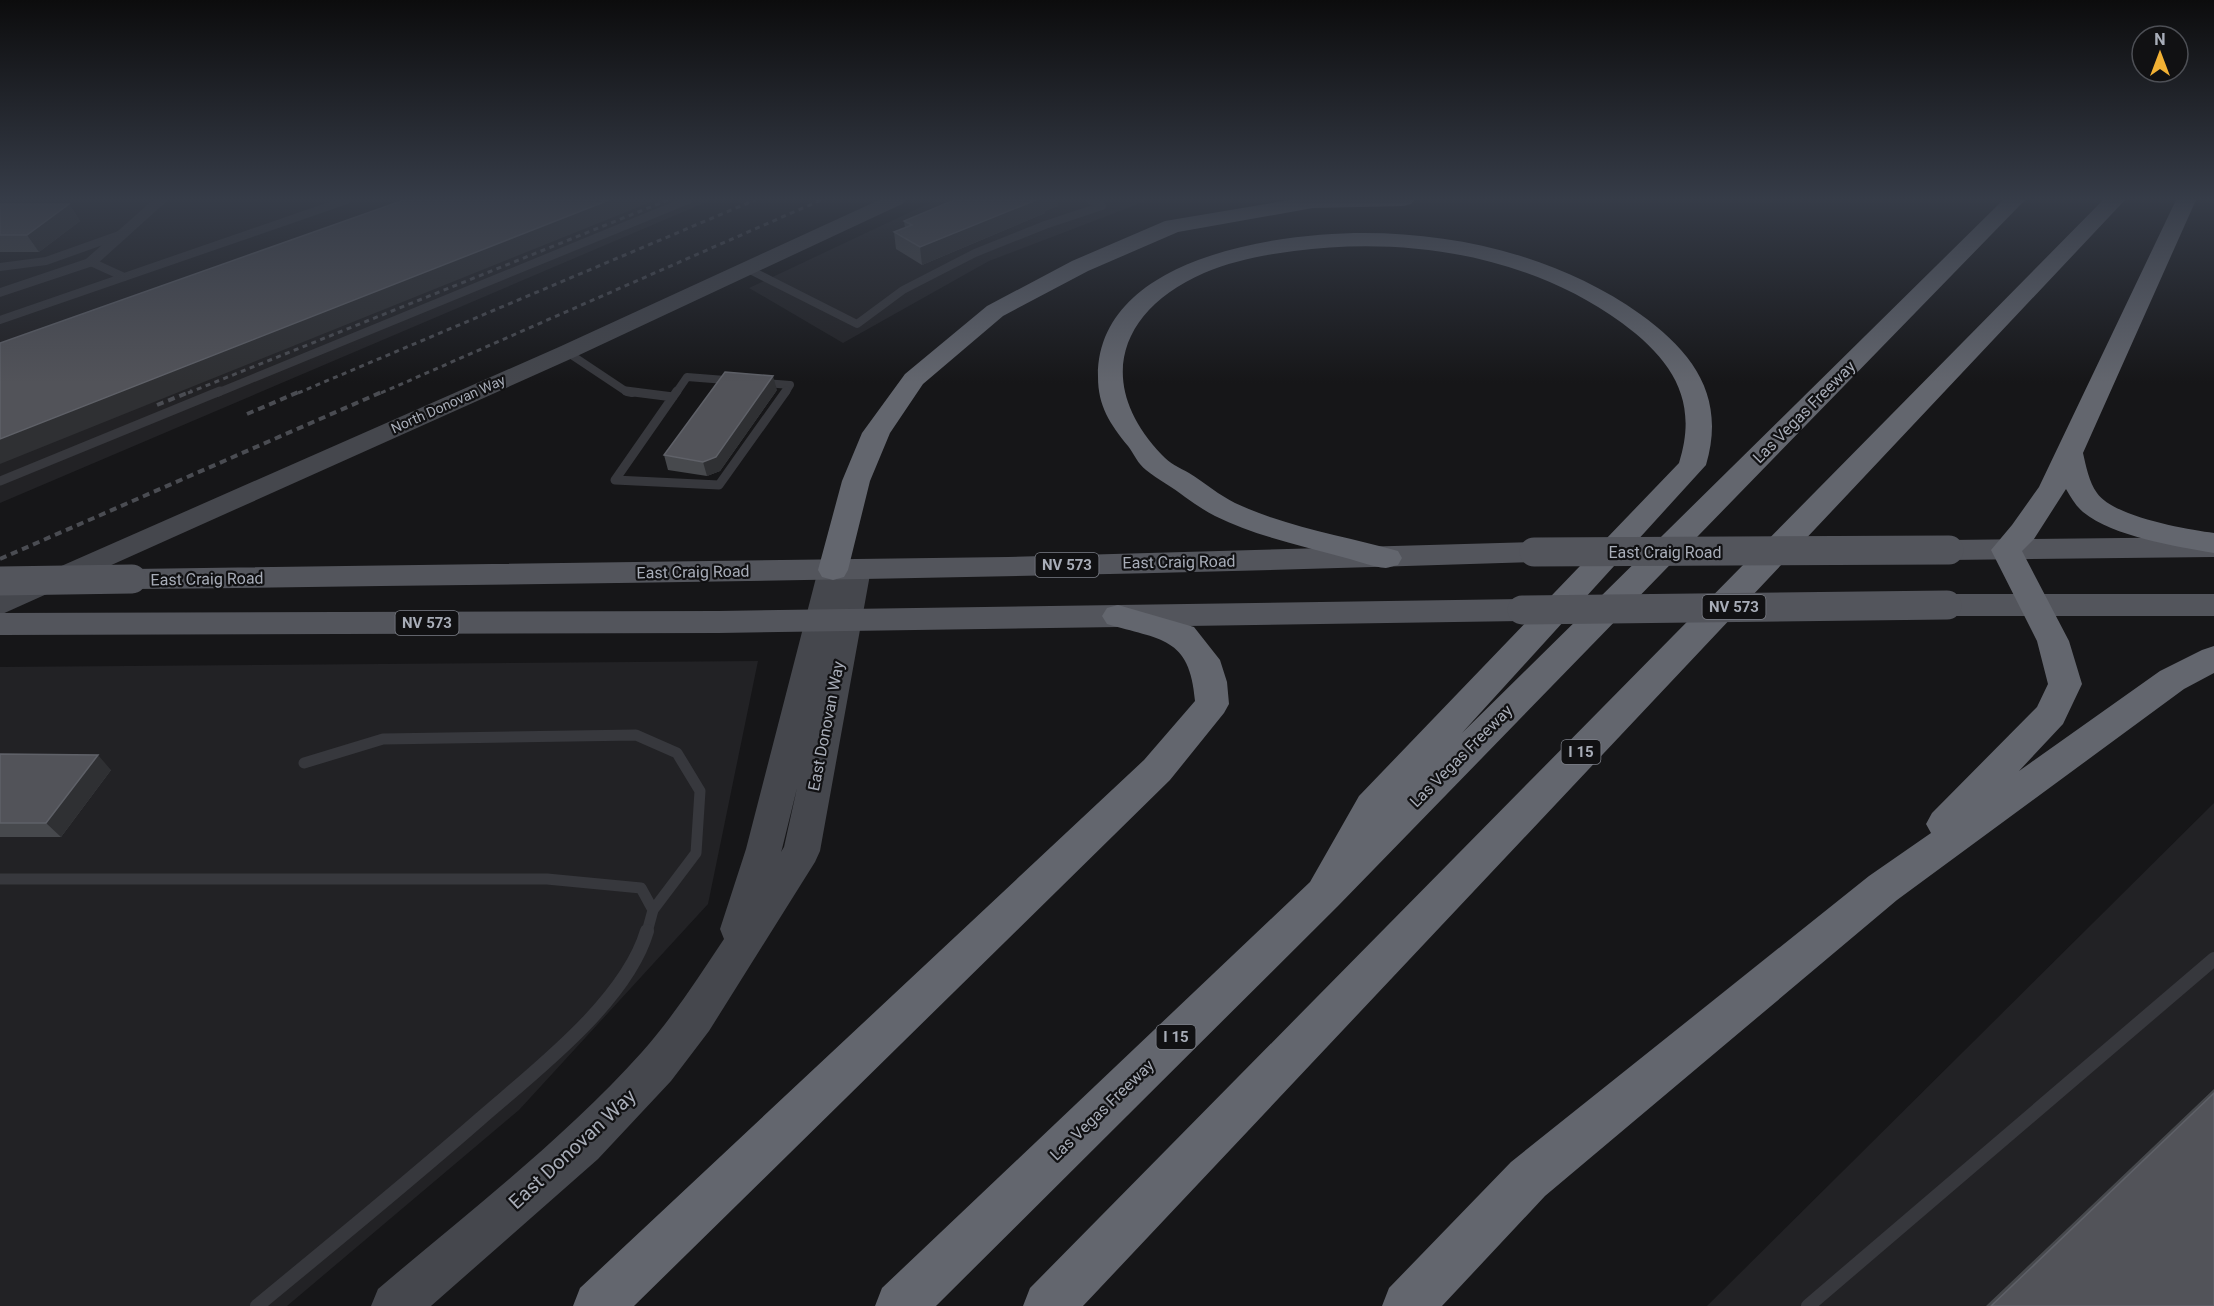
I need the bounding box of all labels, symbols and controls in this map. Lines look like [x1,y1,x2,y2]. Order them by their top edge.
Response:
north arrow [2130,24,2190,84]
text: N [2154,30,2166,49]
street label: Las Vegas Freeway [1749,357,1859,467]
street label: North Donovan Way [388,371,508,436]
street label: East Craig Road [1608,543,1722,562]
street label: East Craig Road [1122,552,1236,572]
road number: NV 573 [1036,553,1098,577]
street label: East Craig Road [636,562,750,582]
street label: East Craig Road [150,569,264,589]
road number: NV 573 [1702,595,1766,619]
road number: NV 573 [396,611,458,635]
street label: East Donovan Way [804,659,848,793]
street label: Las Vegas Freeway [1406,701,1516,811]
road number: I 15 [1562,740,1600,764]
road number: I 15 [1156,1025,1196,1049]
street label: Las Vegas Freeway [1046,1055,1158,1164]
street label: East Donovan Way [503,1084,641,1214]

